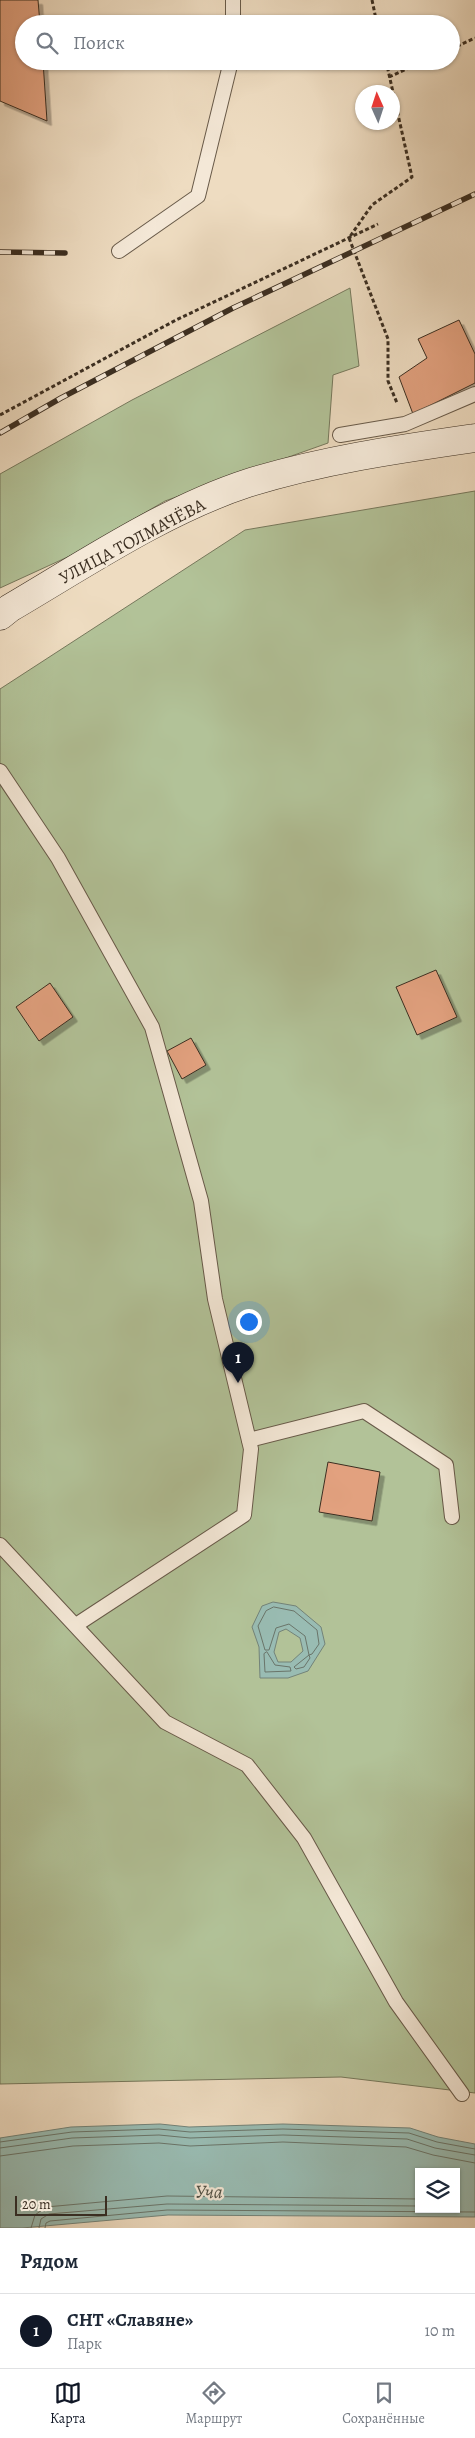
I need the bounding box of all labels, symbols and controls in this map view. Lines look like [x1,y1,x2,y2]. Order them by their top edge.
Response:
search box [15,15,460,70]
icon: search [33,29,61,57]
text: Поиск [73,30,125,56]
north arrow [355,85,400,130]
street label: УЛИЦА ТОЛМАЧЁВА [55,492,210,590]
your location [236,1309,262,1335]
pin: 1 [222,1342,254,1383]
map controls [415,2168,460,2213]
button: layers [415,2168,460,2213]
water label: Уча [195,2179,223,2205]
scale bar [15,2193,108,2216]
text: 20 m [22,2195,51,2214]
text: Рядом [20,2247,78,2275]
text: СНТ «Славяне» [67,2307,193,2333]
text: 1 [33,2320,39,2342]
text: 10 m [425,2320,455,2342]
text: Парк [67,2333,102,2355]
tab: Карта [50,2379,85,2428]
tab: Маршрут [186,2379,242,2428]
tab: Сохранённые [342,2379,425,2428]

